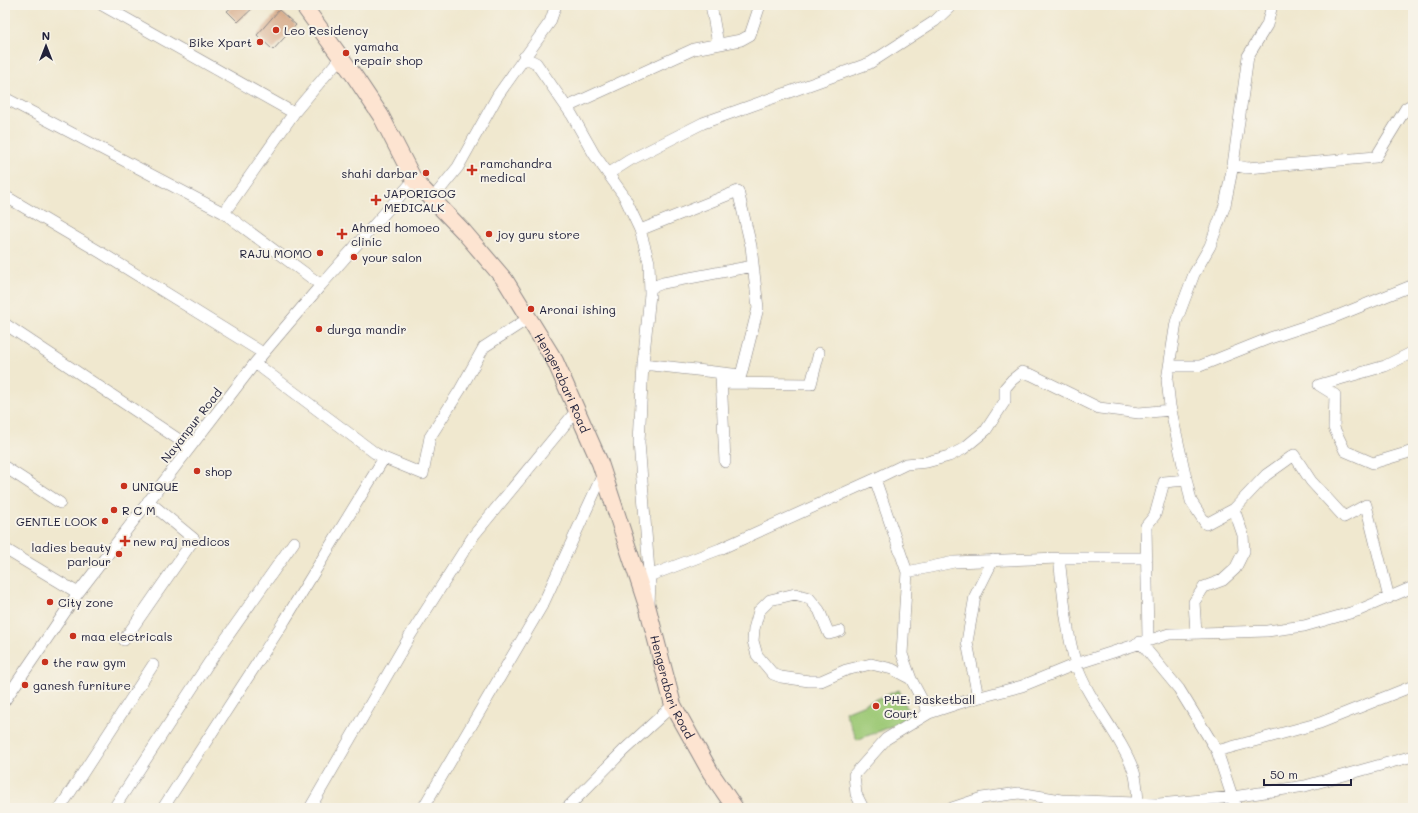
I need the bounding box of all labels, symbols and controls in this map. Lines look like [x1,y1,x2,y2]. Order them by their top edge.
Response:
place label: Leo Residency [284,22,368,38]
marker: Leo Residency [271,25,281,35]
north arrow [26,26,66,66]
text: N [42,28,50,43]
place label: Bike Xpart [189,34,252,50]
marker: Bike Xpart [255,37,265,47]
place label: yamaha repair shop [354,38,423,68]
marker: yamaha repair shop [341,48,351,58]
place label: ramchandra medical [480,155,552,185]
place label: shahi darbar [341,165,418,181]
marker: ramchandra medical [467,165,477,175]
marker: shahi darbar [421,168,431,178]
place label: JAPORIGOG MEDICALK [384,185,456,215]
marker: JAPORIGOG MEDICALK [371,195,381,205]
place label: Ahmed homoeo clinic [351,219,440,249]
place label: joy guru store [496,226,580,242]
marker: Ahmed homoeo clinic [336,228,348,240]
marker: joy guru store [484,229,494,239]
place label: RAJU MOMO [239,245,312,261]
marker: RAJU MOMO [315,248,325,258]
place label: your salon [362,249,422,265]
marker: your salon [349,252,359,262]
place label: Aronai ishing [539,301,616,317]
marker: Aronai ishing [526,304,536,314]
place label: durga mandir [327,321,406,337]
marker: durga mandir [314,324,324,334]
street label: Hengerabari Road [532,330,594,435]
street label: Nayanpur Road [157,384,225,466]
place label: shop [205,463,232,479]
marker: shop [192,466,202,476]
place label: UNIQUE [132,478,178,494]
marker: UNIQUE [119,481,129,491]
place label: R C M [122,502,156,518]
marker: R C M [109,505,119,515]
place label: GENTLE LOOK [16,513,98,529]
marker: GENTLE LOOK [100,516,110,526]
place label: new raj medicos [133,533,230,549]
marker: new raj medicos [120,536,130,546]
place label: ladies beauty parlour [31,539,111,569]
marker: ladies beauty parlour [114,549,124,559]
place label: City zone [58,594,114,610]
marker: City zone [45,597,55,607]
place label: maa electricals [81,628,173,644]
marker: maa electricals [68,631,78,641]
street label: Hengerabari Road [647,633,698,742]
place label: the raw gym [53,654,126,670]
marker: the raw gym [40,657,50,667]
place label: ganesh furniture [33,677,131,693]
marker: ganesh furniture [20,680,30,690]
place label: PHE: Basketball Court [884,691,975,721]
marker: PHE: Basketball Court [871,701,881,711]
scale bar [1264,761,1351,787]
text: 50 m [1270,766,1298,782]

